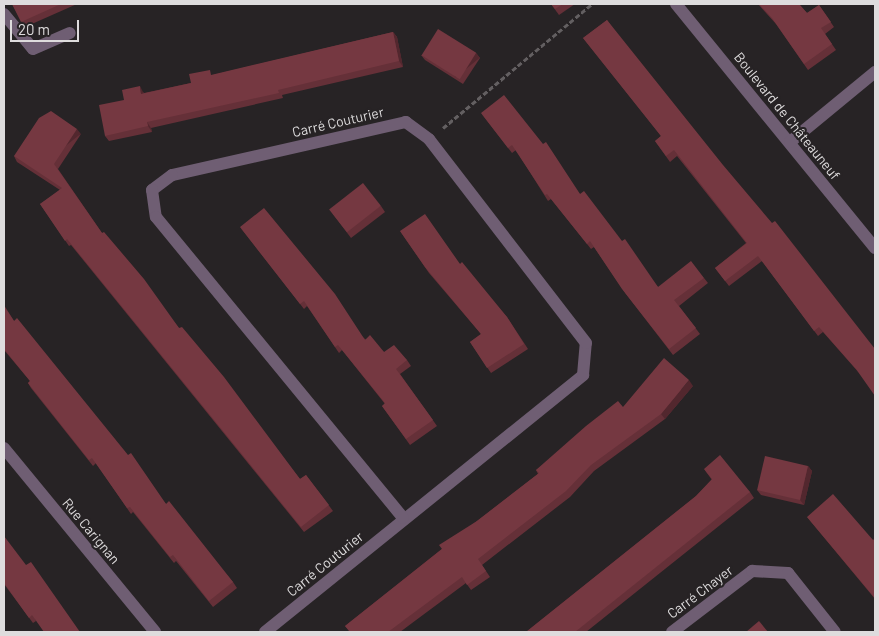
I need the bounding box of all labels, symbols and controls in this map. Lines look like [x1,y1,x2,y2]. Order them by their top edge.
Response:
scale bar [12,10,81,42]
text: 20 m [18,20,50,38]
street label: Boulevard de Châteauneuf [730,49,844,183]
street label: Carré Couturier [291,103,385,141]
street label: Rue Carignan [59,495,123,567]
street label: Carré Couturier [283,528,367,600]
street label: Carré Chayer [664,562,736,622]

